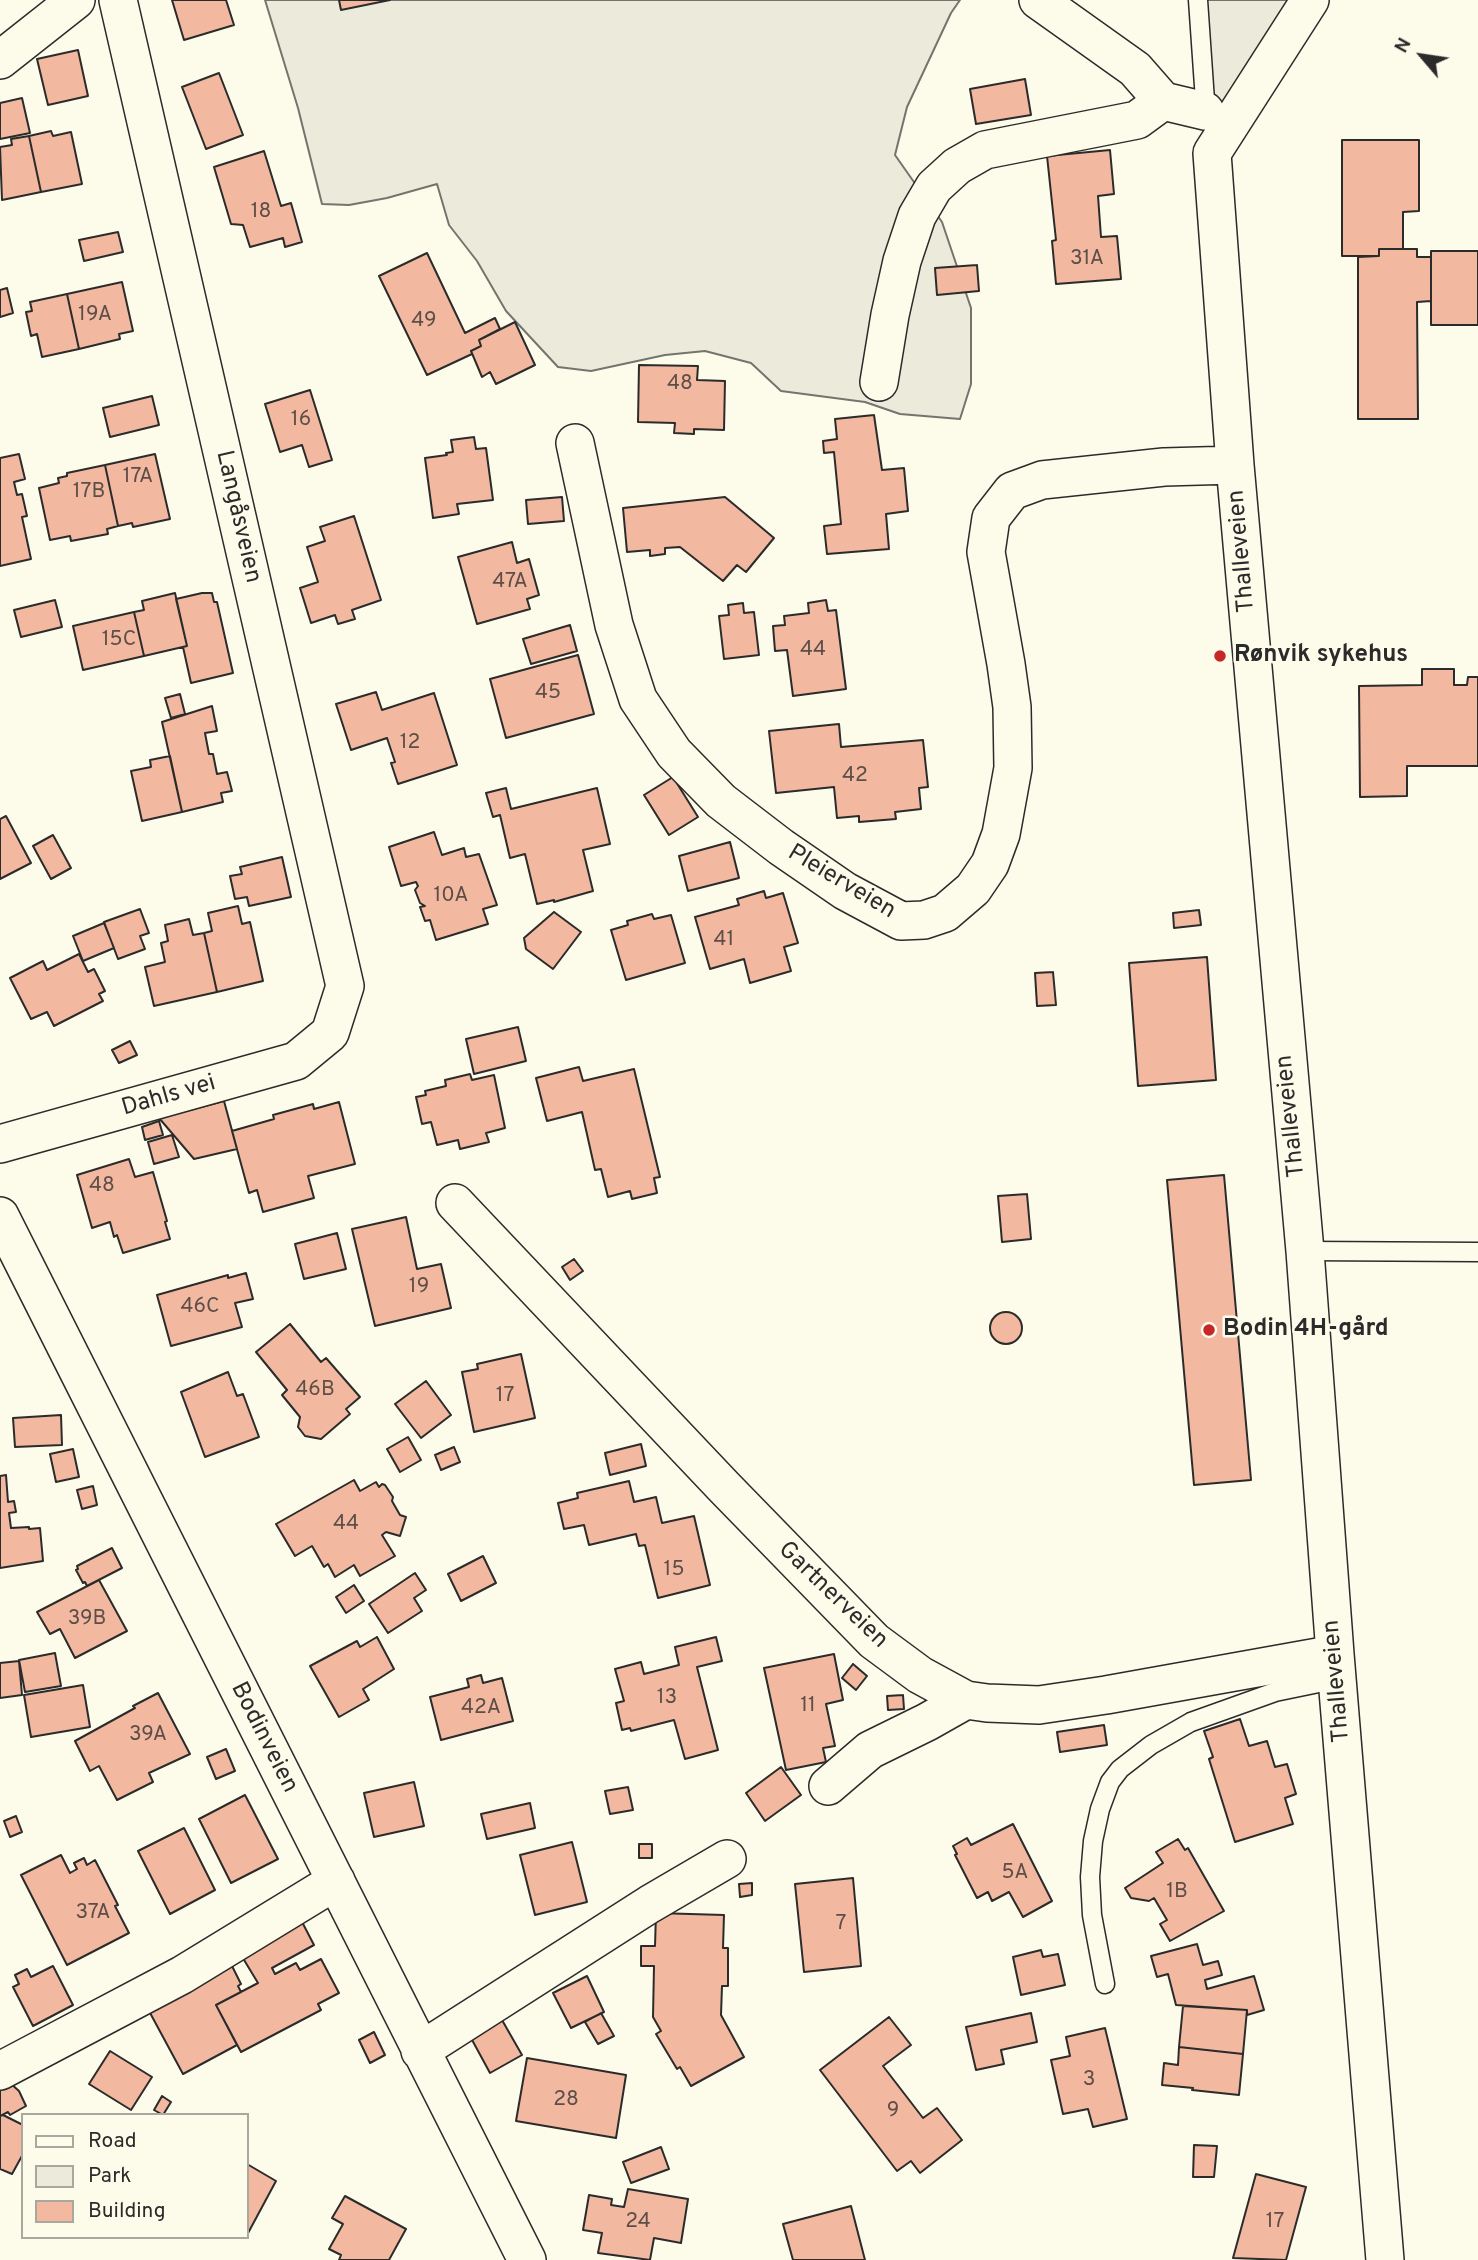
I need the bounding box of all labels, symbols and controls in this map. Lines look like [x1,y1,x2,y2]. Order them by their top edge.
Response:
north arrow [1387,21,1457,91]
text: N [1390,34,1417,58]
house number: 18 [251,200,271,226]
house number: 31A [1070,247,1104,273]
house number: 19A [78,303,112,329]
house number: 49 [411,309,437,335]
house number: 48 [667,372,693,398]
house number: 16 [291,408,311,434]
street label: Langåsveien [208,448,266,586]
house number: 17A [123,465,153,491]
house number: 17B [73,480,105,506]
street label: Thalleveien [1223,488,1263,614]
house number: 47A [492,570,528,596]
house number: 15C [102,628,136,654]
house number: 44 [800,638,826,664]
place label: Rønvik sykehus [1234,642,1408,670]
marker: Rønvik sykehus [1212,648,1228,664]
house number: 45 [535,681,561,707]
house number: 12 [400,731,420,757]
house number: 42 [842,764,868,790]
street label: Pleierveien [782,840,900,926]
house number: 10A [434,884,468,910]
house number: 41 [714,928,734,954]
street label: Thalleveien [1271,1053,1313,1179]
street label: Dahls vei [119,1070,219,1124]
house number: 48 [89,1174,115,1200]
house number: 19 [409,1275,429,1301]
house number: 46C [180,1295,220,1321]
place label: Bodin 4H-gård [1223,1316,1389,1344]
marker: Bodin 4H-gård [1201,1322,1217,1338]
house number: 46B [295,1378,335,1404]
house number: 17 [496,1384,514,1410]
house number: 44 [333,1512,359,1538]
street label: Gartnerveien [771,1536,893,1656]
house number: 15 [664,1558,684,1584]
house number: 39B [68,1607,106,1633]
street label: Thalleveien [1318,1618,1358,1744]
street label: Bodinveien [223,1678,303,1798]
house number: 13 [657,1686,677,1712]
house number: 11 [800,1694,816,1720]
house number: 42A [461,1696,501,1722]
house number: 39A [129,1723,167,1749]
house number: 5A [1002,1861,1028,1887]
house number: 1B [1166,1880,1188,1906]
house number: 37A [75,1901,111,1927]
house number: 7 [836,1912,846,1938]
house number: 3 [1083,2068,1095,2094]
house number: 28 [553,2088,579,2114]
house number: 9 [887,2099,899,2125]
legend [21,2113,248,2239]
text: Road [88,2128,137,2155]
text: Park [88,2163,131,2190]
text: Building [88,2198,166,2225]
house number: 24 [625,2210,651,2236]
house number: 17 [1266,2210,1284,2236]

